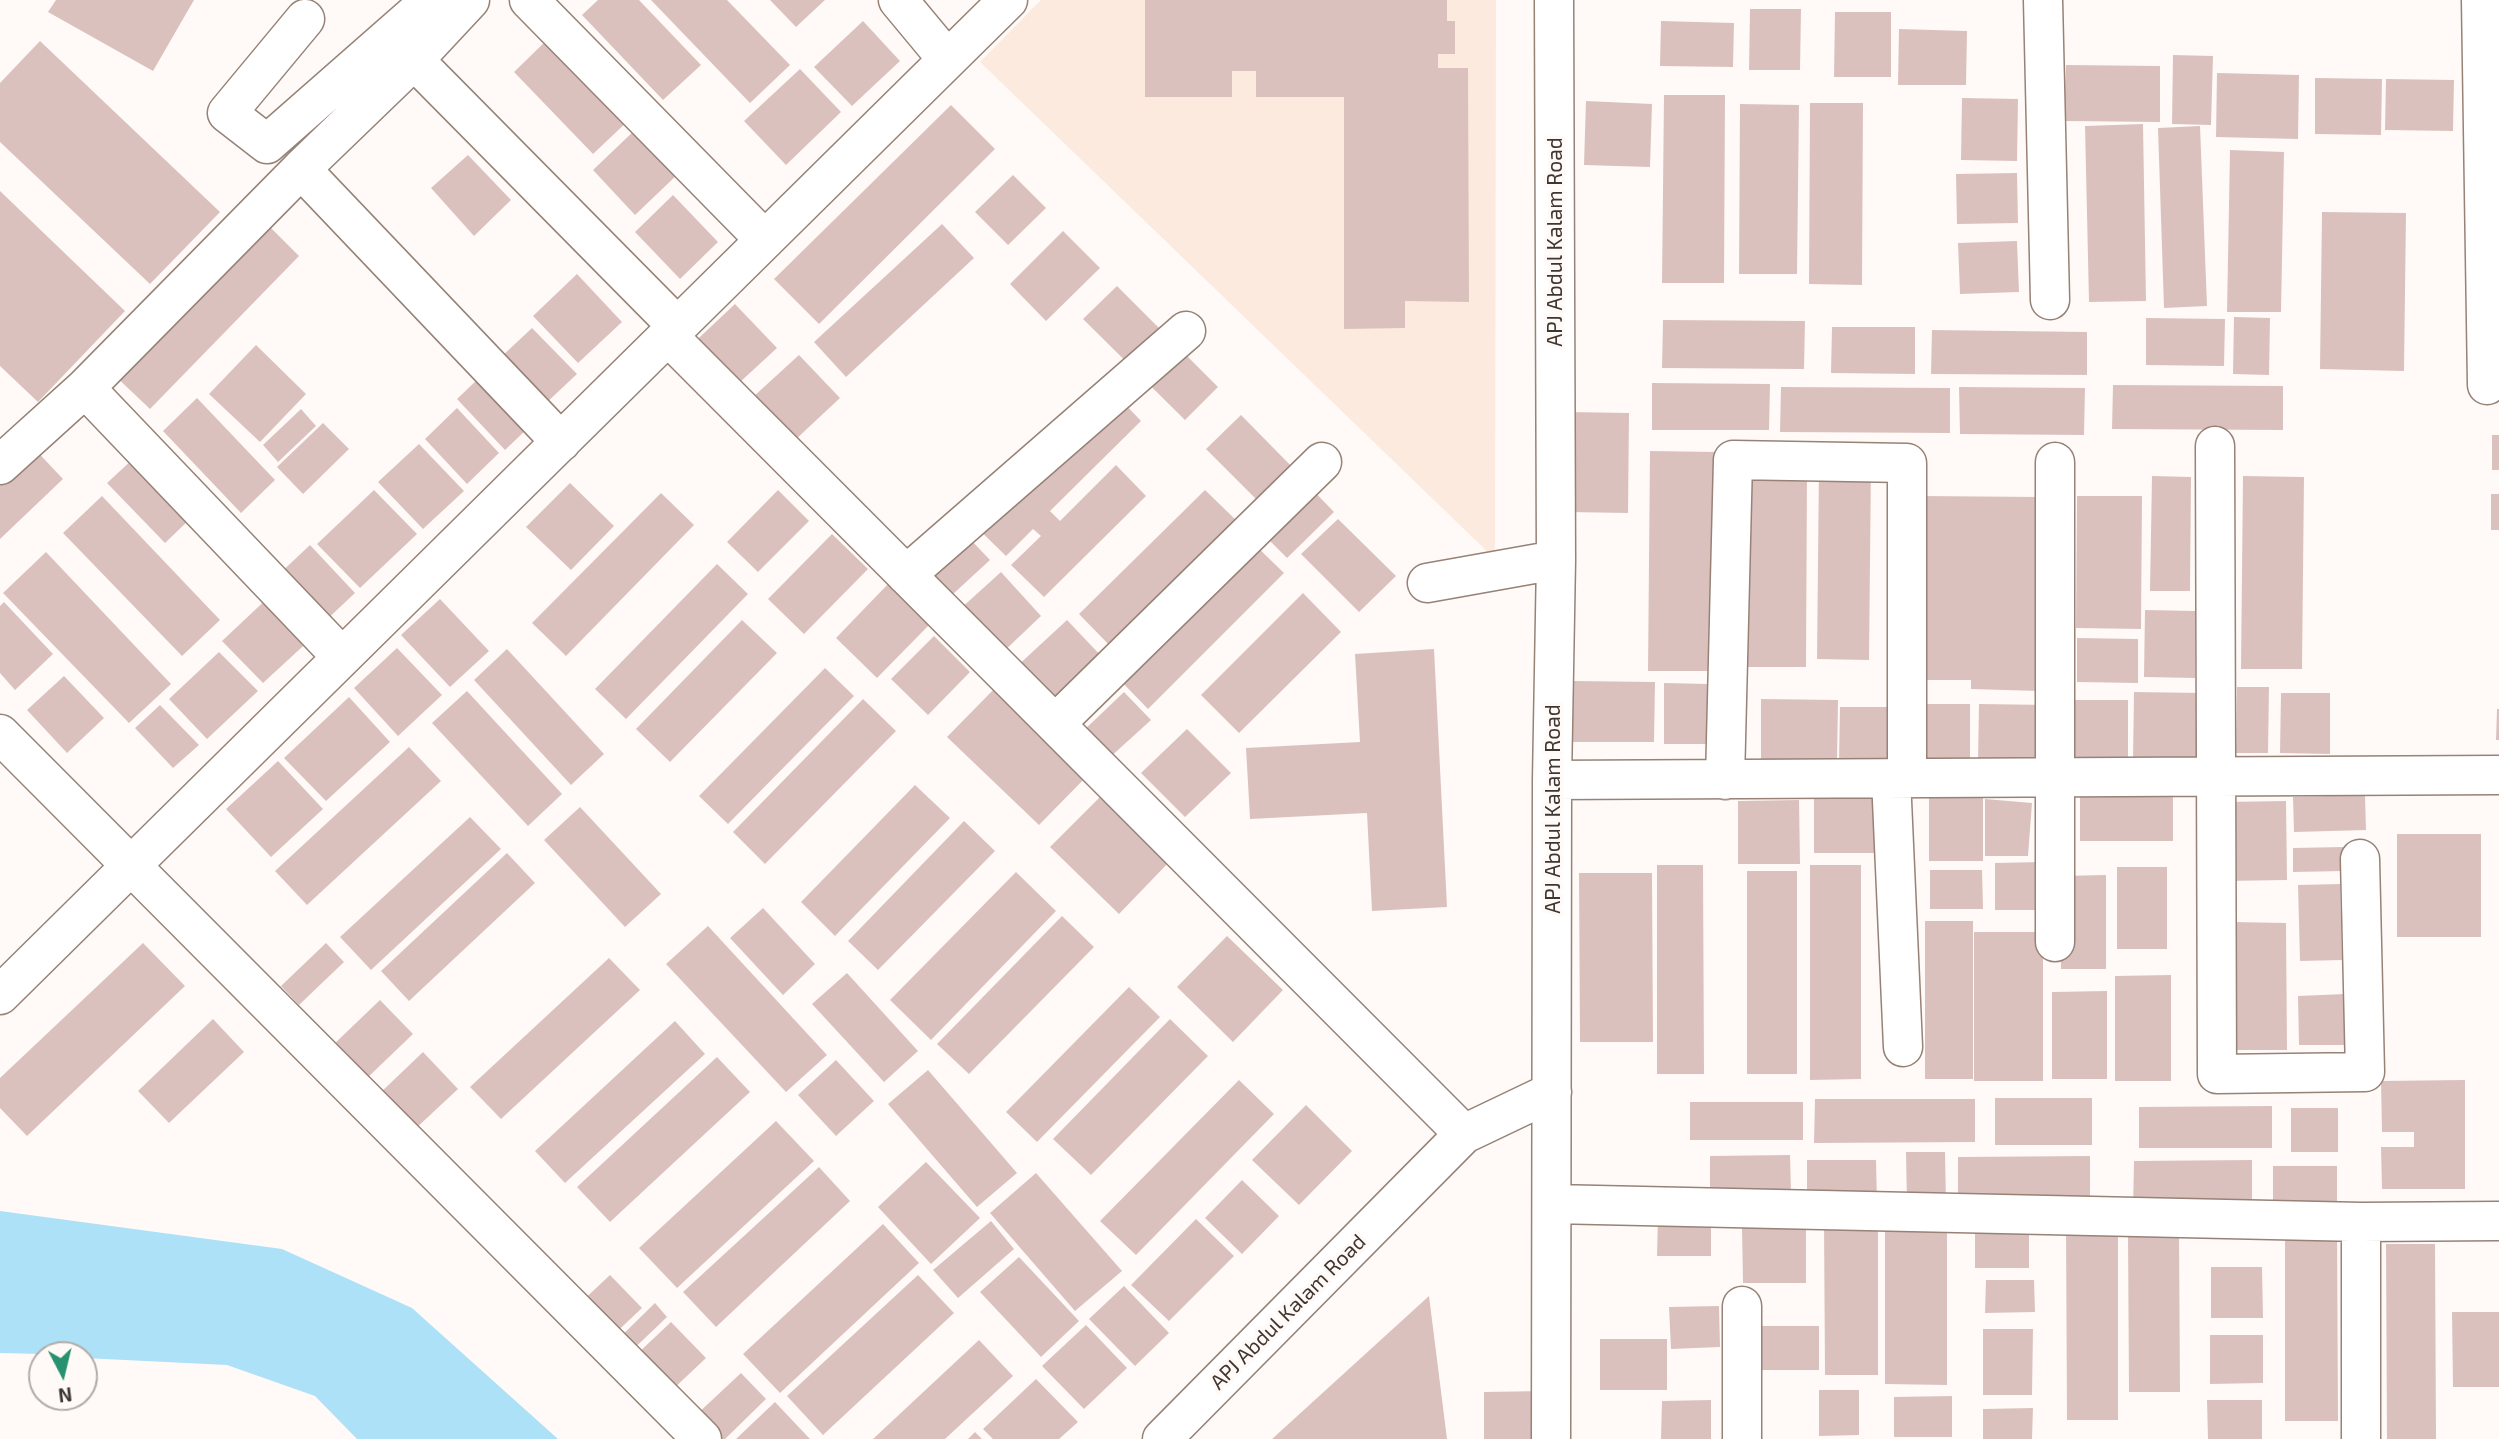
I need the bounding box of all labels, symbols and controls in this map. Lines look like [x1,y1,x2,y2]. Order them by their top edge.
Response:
street label: APJ Abdul Kalam Road [1542,137,1568,347]
street label: APJ Abdul Kalam Road [1540,704,1566,914]
street label: APJ Abdul Kalam Road [1205,1229,1371,1395]
north arrow [28,1341,98,1411]
text: N [57,1383,74,1408]

